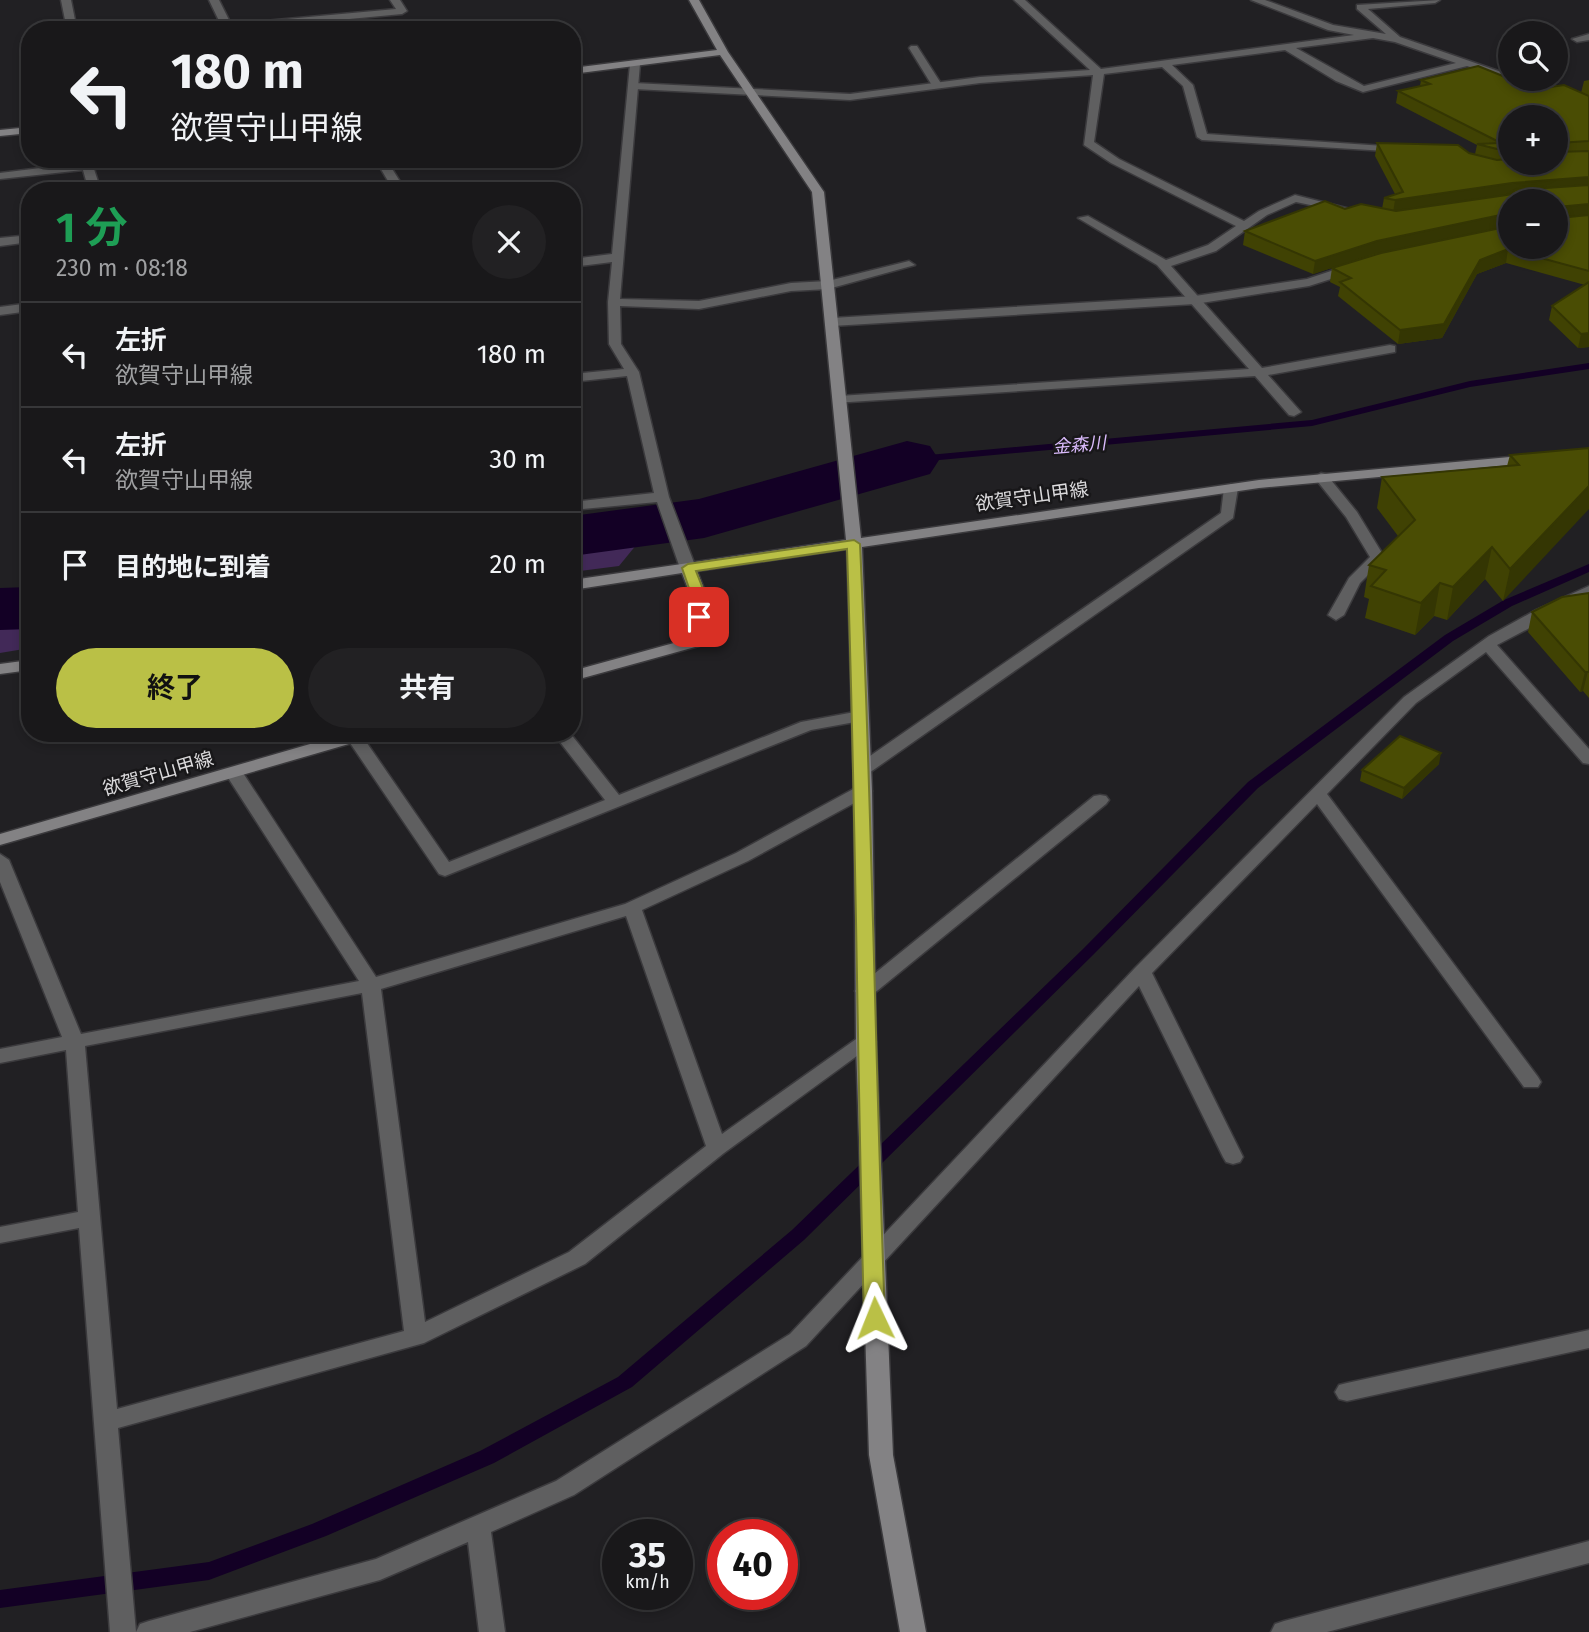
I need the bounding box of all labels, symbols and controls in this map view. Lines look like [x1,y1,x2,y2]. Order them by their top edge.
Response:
map controls [1498,21,1568,259]
button: search [1498,21,1568,91]
text: 180 m [171,42,304,101]
icon: left [56,49,147,140]
button: + [1498,105,1568,175]
text: 欲賀守山甲線 [171,109,363,147]
button: − [1498,189,1568,259]
text: 1 分 [56,203,127,253]
button: close [472,205,546,279]
text: 230 m · 08:18 [56,254,188,282]
text: 左折 [115,325,167,356]
icon: left [56,336,94,374]
text: 180 m [477,339,546,370]
text: 欲賀守山甲線 [115,361,253,389]
text: 左折 [115,430,167,461]
water label: 金森川 [1051,432,1109,458]
icon: left [56,441,94,479]
text: 30 m [489,444,546,475]
text: 欲賀守山甲線 [115,466,253,494]
street label: 欲賀守山甲線 [974,477,1090,516]
icon: arrive [56,546,94,584]
text: 20 m [489,549,546,580]
text: 目的地に到着 [115,552,271,583]
pin [669,587,729,647]
icon: arrive [680,598,718,636]
button: 終了 [56,648,294,728]
button: 共有 [308,648,546,728]
street label: 欲賀守山甲線 [100,747,216,800]
position arrow [838,1281,912,1355]
speed limit sign: 40 [707,1519,798,1610]
text: 35 [629,1534,666,1576]
text: km/h [625,1571,670,1593]

